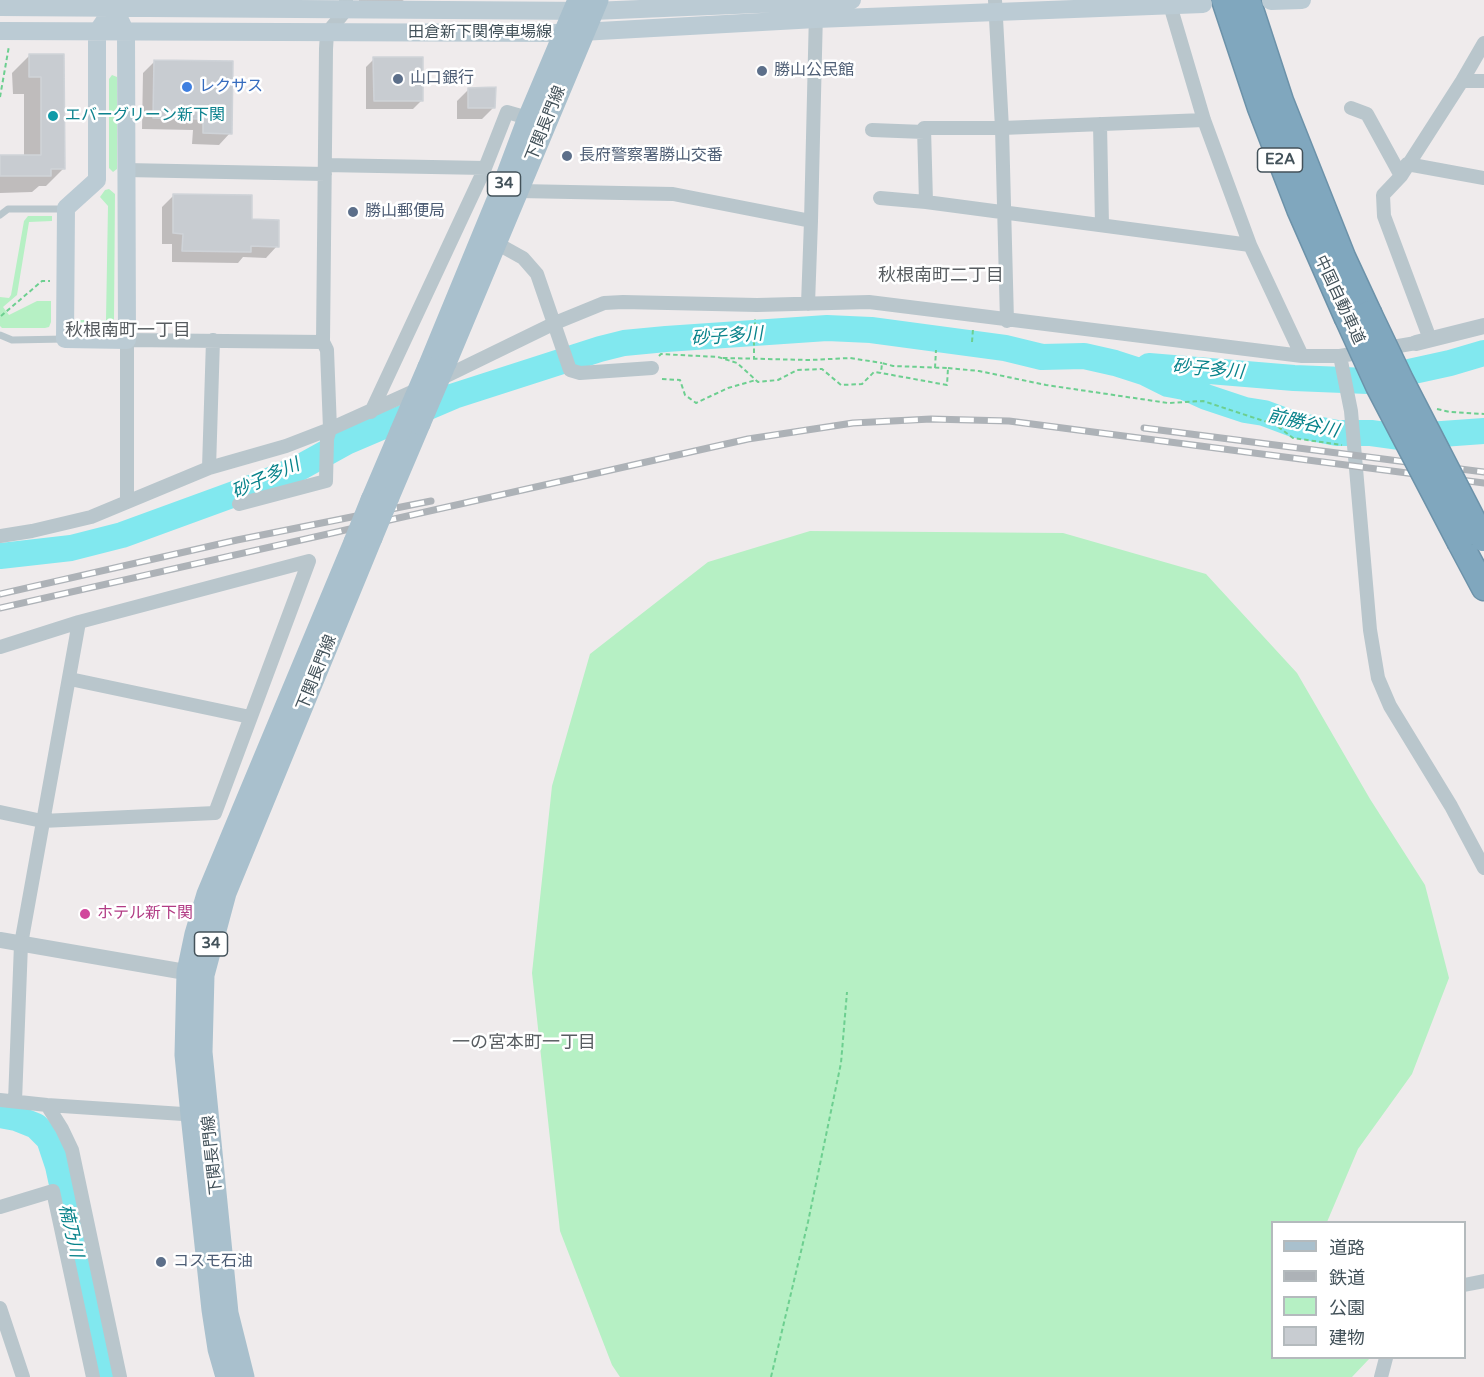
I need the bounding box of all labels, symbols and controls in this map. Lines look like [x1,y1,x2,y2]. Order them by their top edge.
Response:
street label: 田倉新下関停車場線 [408,23,552,43]
place label: 勝山公民館 [774,61,854,81]
marker: 勝山公民館 [755,64,769,78]
place label: 山口銀行 [410,69,474,89]
marker: 山口銀行 [391,72,405,86]
place label: レクサス [199,77,263,97]
marker: レクサス [180,80,194,94]
street label: 下関長門線 [522,83,570,165]
place label: エバーグリーン新下関 [65,106,225,126]
marker: エバーグリーン新下関 [46,109,60,123]
place label: 長府警察署勝山交番 [579,146,723,166]
road number: E2A [1258,148,1302,172]
marker: 長府警察署勝山交番 [560,149,574,163]
road number: 34 [488,172,520,196]
place label: 勝山郵便局 [365,202,445,222]
marker: 勝山郵便局 [346,205,360,219]
street label: 中国自動車道 [1310,252,1368,348]
district label: 秋根南町二丁目 [878,265,1004,287]
district label: 秋根南町一丁目 [65,320,191,342]
water label: 砂子多川 [690,324,764,350]
water label: 砂子多川 [1171,356,1245,384]
water label: 前勝谷川 [1265,405,1341,443]
water label: 砂子多川 [229,454,303,504]
street label: 下関長門線 [293,632,341,714]
place label: ホテル新下関 [97,904,193,924]
marker: ホテル新下関 [78,907,92,921]
road number: 34 [194,932,228,956]
district label: 一の宮本町一丁目 [452,1032,596,1054]
street label: 下関長門線 [199,1114,227,1196]
water label: 楠乃川 [53,1202,87,1260]
legend [1271,1221,1466,1359]
text: 道路 [1329,1237,1365,1259]
place label: コスモ石油 [173,1252,253,1272]
marker: コスモ石油 [154,1255,168,1269]
text: 鉄道 [1329,1267,1365,1289]
text: 公園 [1329,1297,1365,1319]
text: 建物 [1329,1327,1365,1349]

